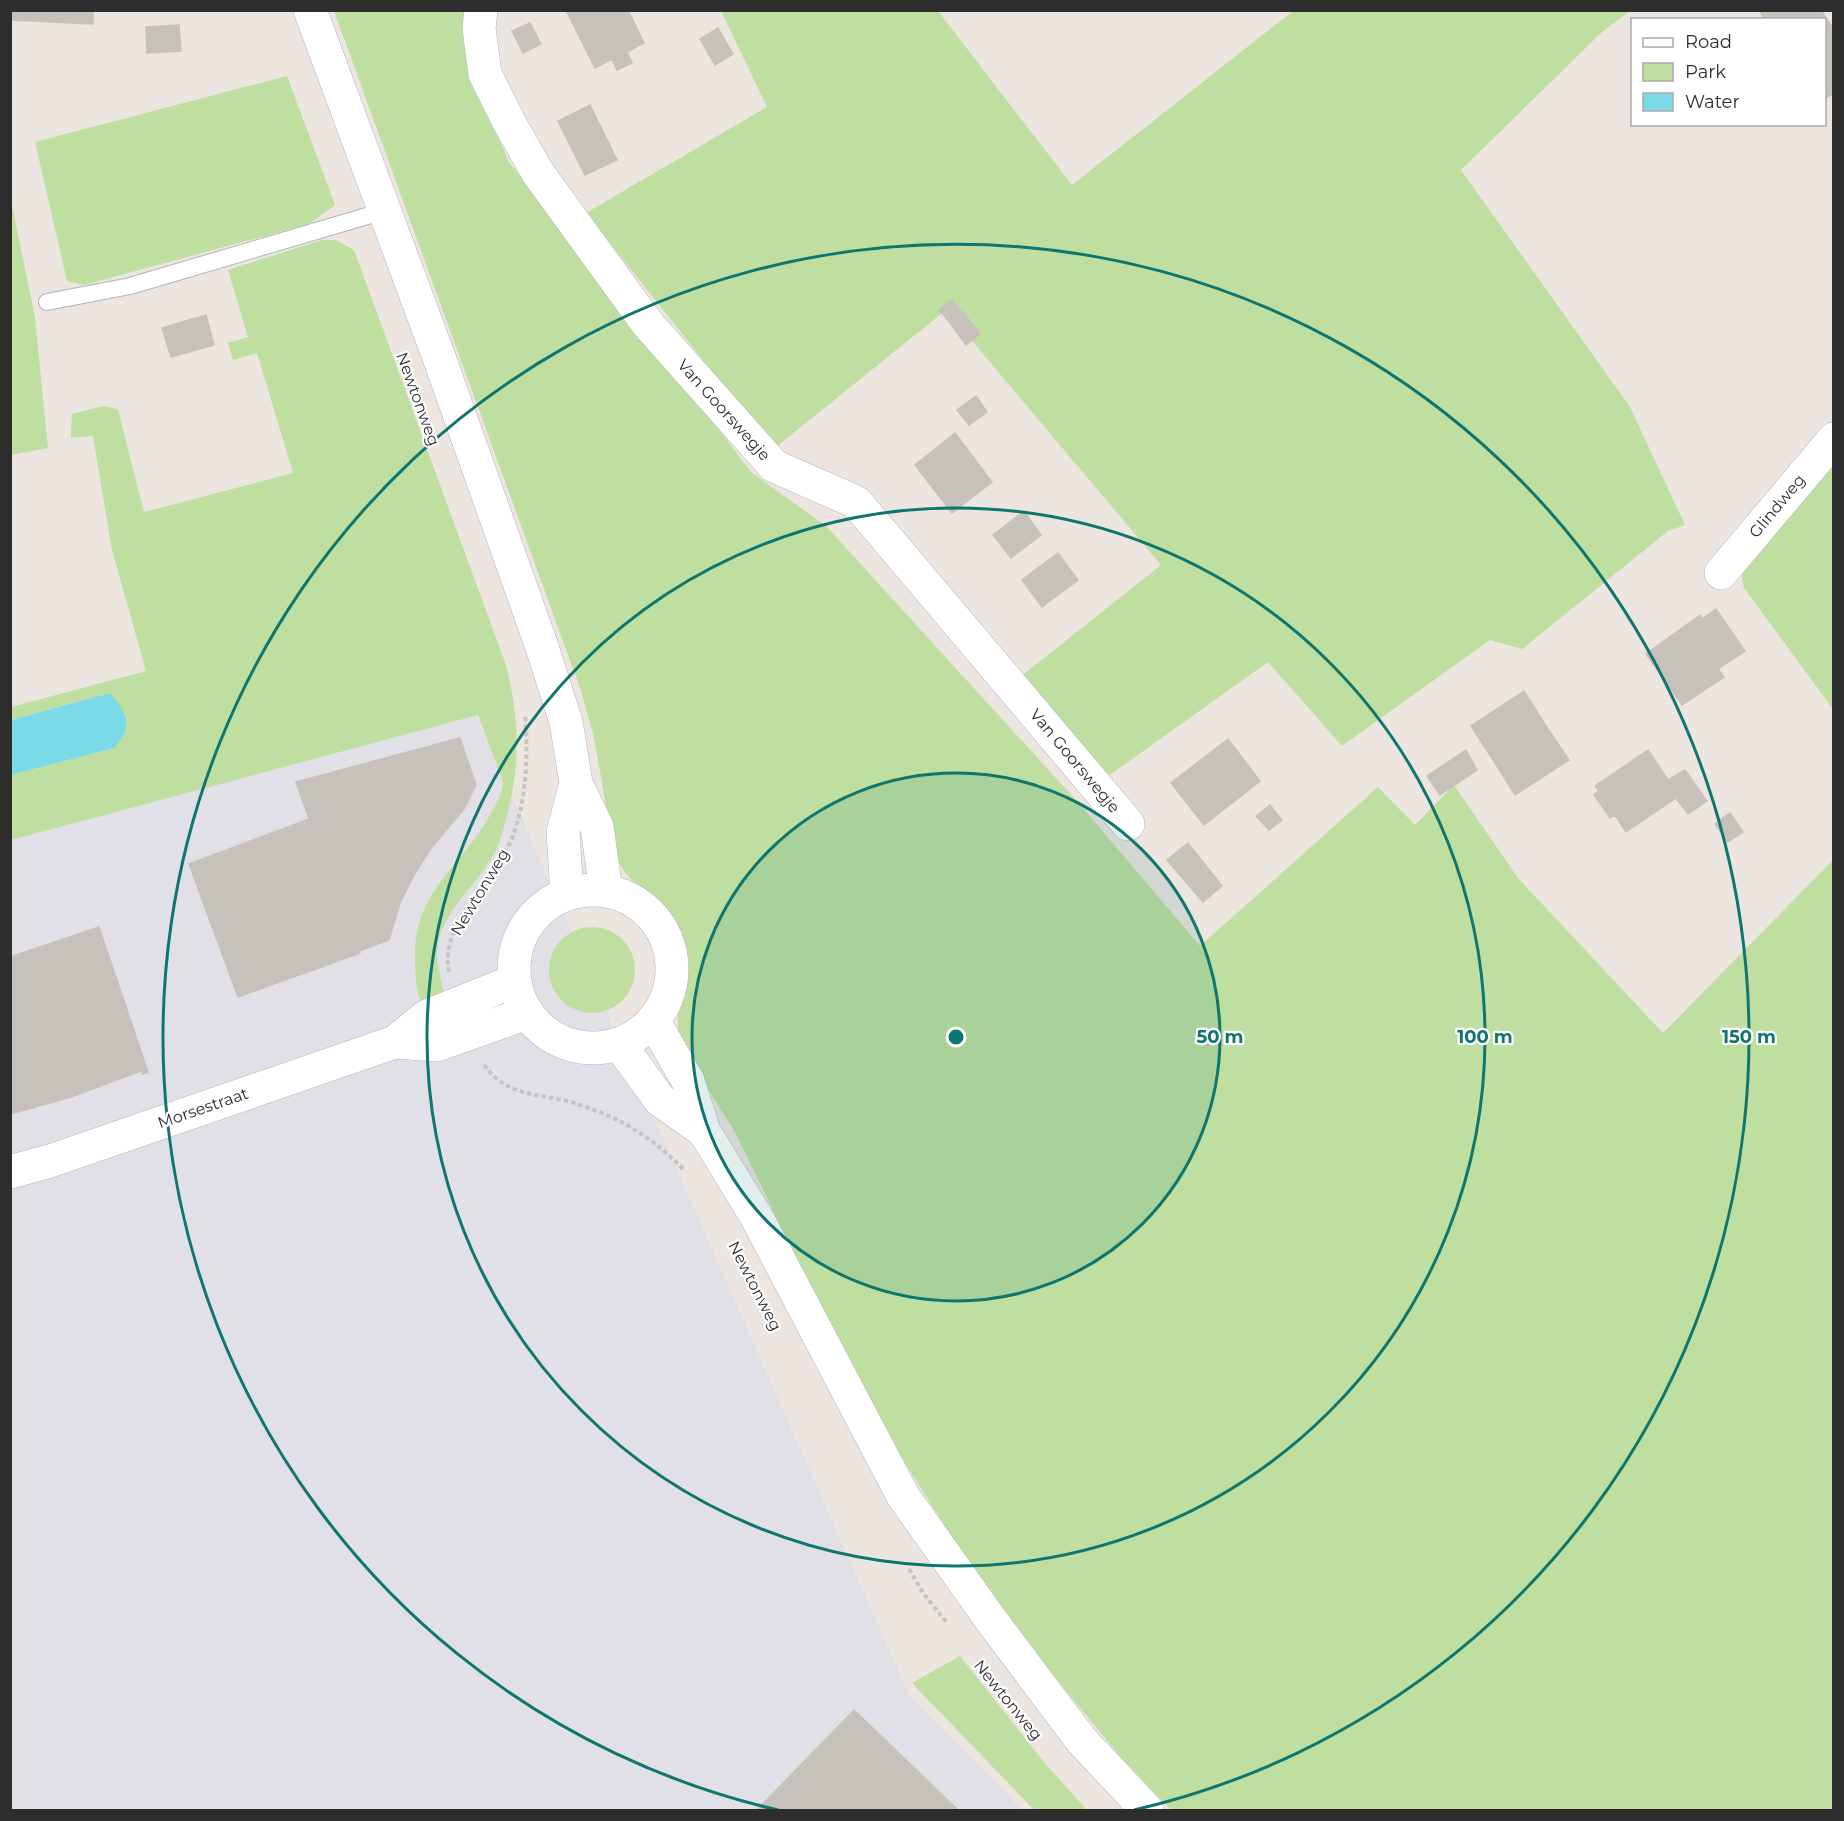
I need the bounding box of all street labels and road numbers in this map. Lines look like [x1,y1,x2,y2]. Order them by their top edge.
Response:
street label: Newtonweg [392,350,444,448]
street label: Van Goorswegje [674,355,774,465]
street label: Glindweg [1745,470,1809,542]
street label: Van Goorswegje [1026,705,1124,817]
street label: Newtonweg [447,845,513,939]
street label: Morsestraat [155,1083,251,1132]
street label: Newtonweg [724,1238,786,1334]
street label: Newtonweg [970,1656,1046,1744]

